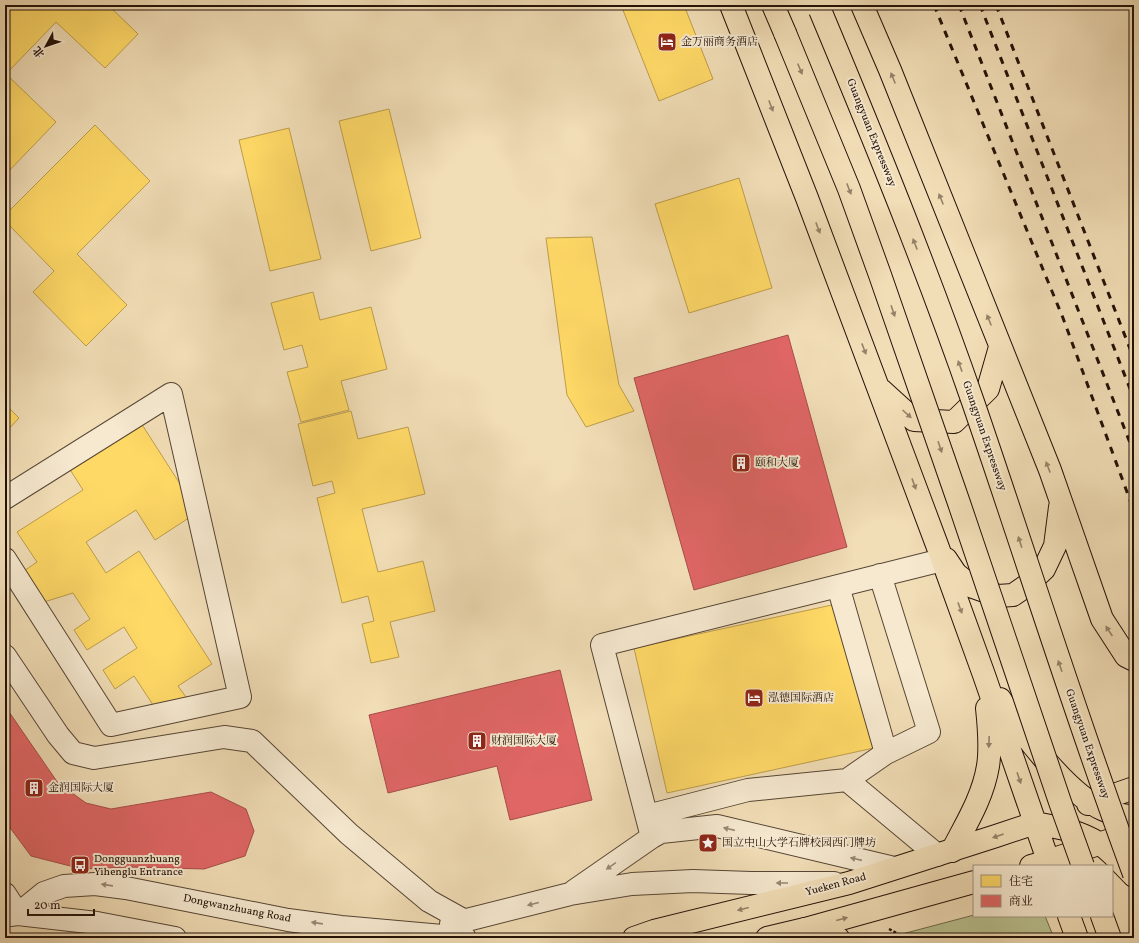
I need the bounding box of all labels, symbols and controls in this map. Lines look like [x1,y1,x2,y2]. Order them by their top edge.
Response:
north arrow [26,26,66,66]
hotel icon: 金万丽商务酒店 [656,31,678,53]
place label: 金万丽商务酒店 [681,35,758,50]
text: 北 [30,42,49,60]
one-way arrow [797,63,803,75]
one-way arrow [890,73,896,84]
street label: Guangyuan Expressway [842,77,900,189]
one-way arrow [768,101,774,113]
one-way arrow [847,184,853,196]
one-way arrow [938,194,944,205]
one-way arrow [815,222,821,234]
one-way arrow [912,238,918,250]
one-way arrow [890,306,896,318]
one-way arrow [986,313,992,325]
one-way arrow [861,344,867,356]
one-way arrow [957,359,963,371]
street label: Guangyuan Expressway [958,379,1010,493]
one-way arrow [902,409,912,418]
one-way arrow [937,442,943,454]
building icon: 颐和大厦 [730,452,752,474]
place label: 颐和大厦 [755,456,799,471]
one-way arrow [1045,461,1051,472]
one-way arrow [912,479,918,491]
one-way arrow [1017,536,1023,548]
one-way arrow [957,602,963,614]
one-way arrow [1106,625,1113,636]
one-way arrow [1057,659,1063,671]
hotel icon: 泓德国际酒店 [743,687,765,709]
street label: Guangyuan Expressway [1061,687,1113,801]
place label: 泓德国际酒店 [768,691,834,706]
building icon: 财润国际大厦 [466,730,488,752]
place label: 财润国际大厦 [491,734,557,749]
one-way arrow [985,736,992,748]
one-way arrow [1016,772,1022,784]
building icon: 金润国际大厦 [23,777,45,799]
place label: 金润国际大厦 [48,781,114,796]
one-way arrow [723,826,735,832]
place icon: 国立中山大学石牌校园西门牌坊 [697,832,719,854]
one-way arrow [992,833,1004,839]
place label: 国立中山大学石牌校园西门牌坊 [722,836,876,851]
place label: Dongguanzhuang Yihenglu Entrance [94,852,183,880]
bus stop icon: Dongguanzhuang Yihenglu Entrance [69,854,91,876]
one-way arrow [850,856,862,862]
one-way arrow [605,862,616,870]
legend [973,865,1113,917]
street label: Yueken Road [804,870,868,900]
text: 住宅 [1009,874,1033,890]
one-way arrow [775,880,788,886]
one-way arrow [101,882,113,888]
scale bar [28,891,94,917]
street label: Dongwanzhuang Road [182,891,292,927]
text: 商业 [1009,894,1033,910]
text: 20 m [34,898,61,914]
one-way arrow [526,902,539,908]
one-way arrow [737,906,749,912]
one-way arrow [837,916,849,922]
one-way arrow [311,920,323,927]

